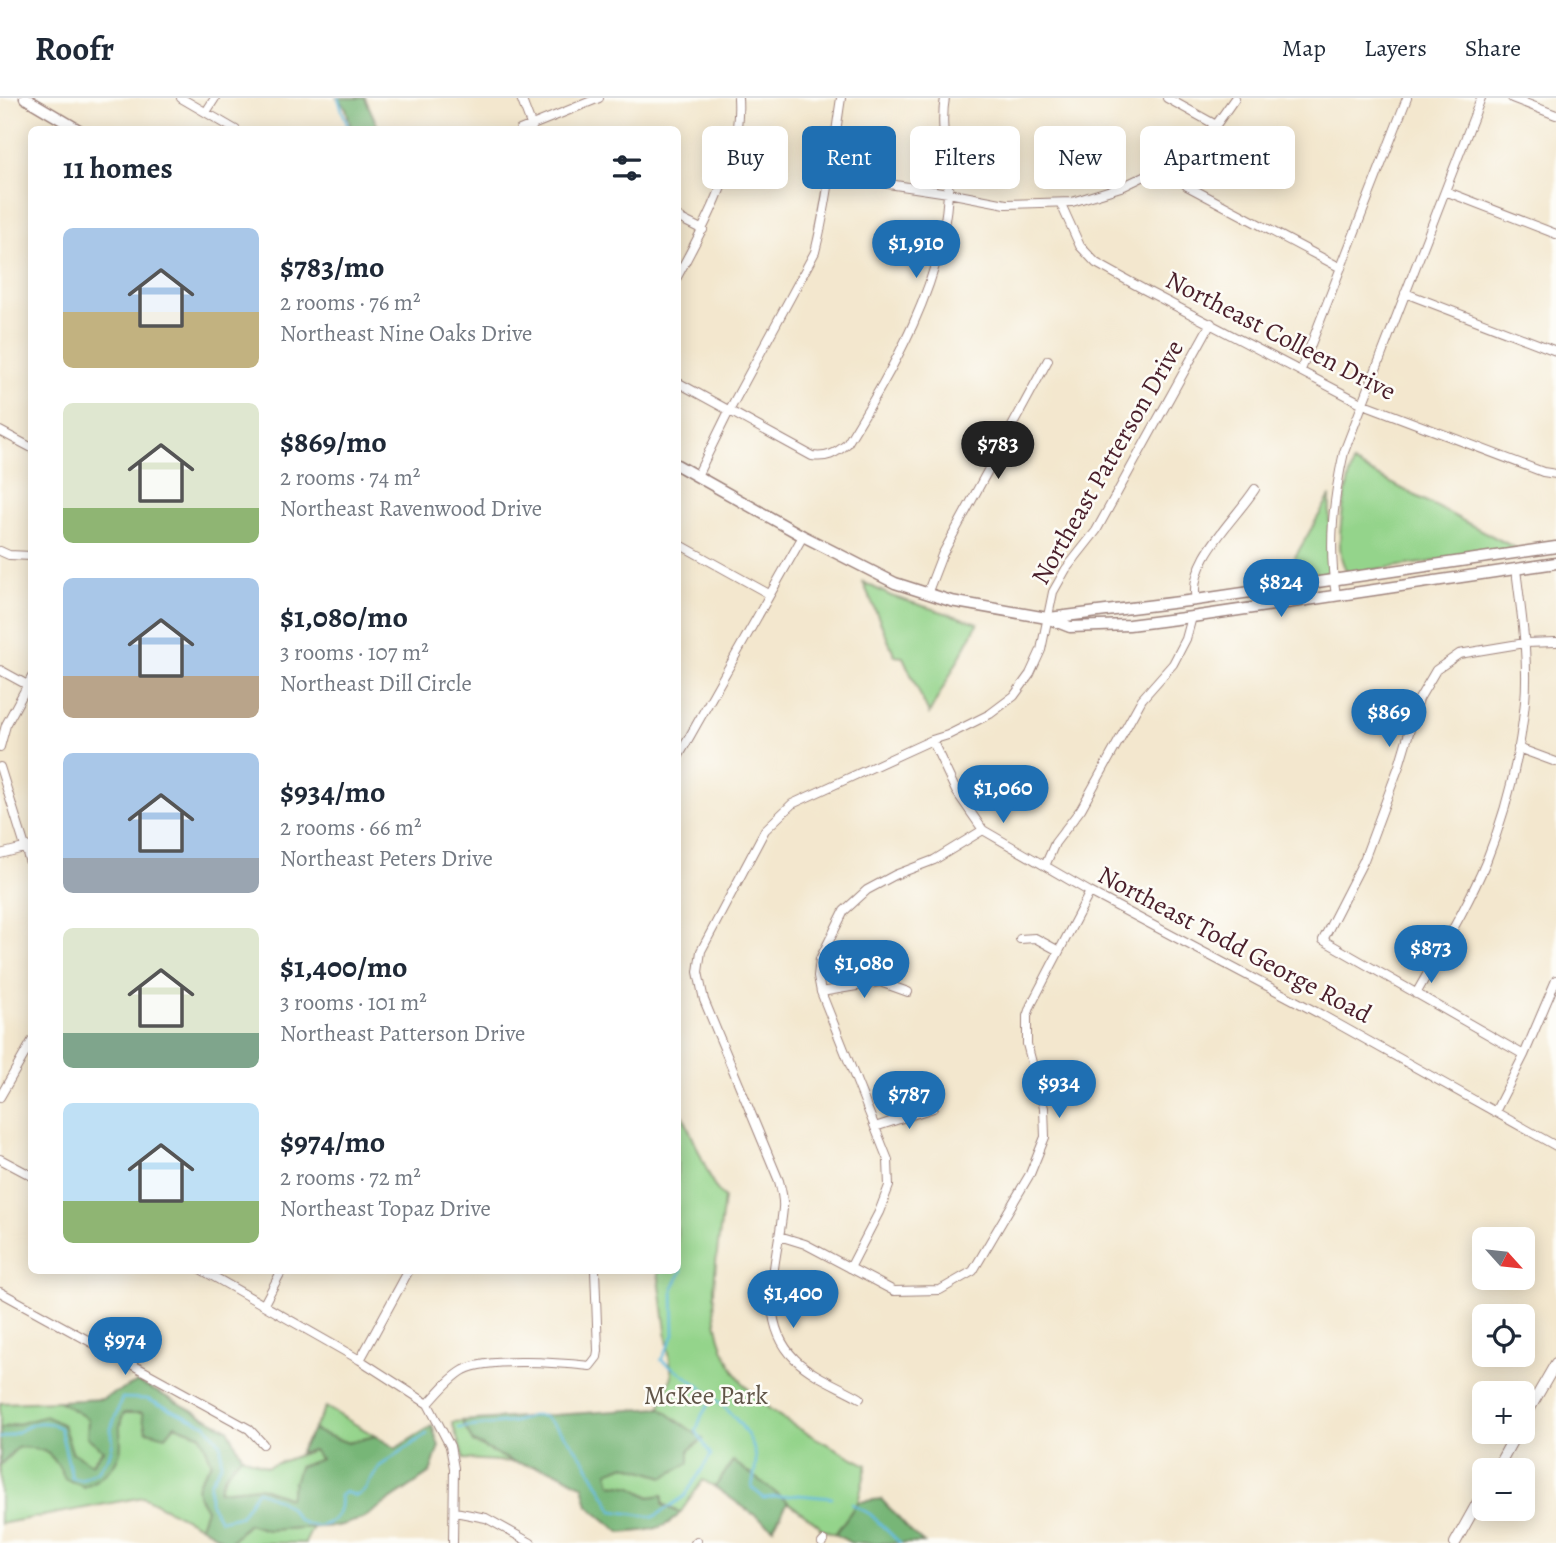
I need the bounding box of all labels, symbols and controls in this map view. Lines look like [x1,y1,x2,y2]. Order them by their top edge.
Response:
text: Roofr [35,26,114,71]
text: Map [1282,32,1326,64]
text: Layers [1364,32,1427,64]
text: Share [1465,32,1521,64]
chip: Buy [702,126,788,189]
chip: Rent [802,126,896,189]
chip: Filters [910,126,1020,189]
chip: New [1034,126,1126,189]
chip: Apartment [1140,126,1295,189]
text: 11 homes [63,148,173,188]
icon: filters [608,149,646,187]
pin: $1,910 [859,220,973,280]
text: $1,910 [888,227,944,258]
text: $783/mo [280,247,385,287]
icon: home [119,256,203,340]
street label: Northeast Colleen Drive [1160,262,1402,409]
text: 2 rooms · 76 m² [280,287,421,318]
text: Northeast Nine Oaks Drive [280,318,532,349]
street label: Northeast Patterson Drive [1023,333,1192,591]
text: $869/mo [280,422,387,462]
pin: $783 [957,422,1039,481]
text: $783 [977,428,1019,459]
icon: home [119,431,203,515]
text: 2 rooms · 74 m² [280,462,420,493]
text: Northeast Ravenwood Drive [280,493,542,524]
pin: $824 [1240,560,1322,619]
text: $824 [1259,566,1303,597]
text: $1,080/mo [280,597,408,637]
icon: home [119,606,203,690]
text: 3 rooms · 107 m² [280,637,429,668]
text: Northeast Dill Circle [280,668,472,699]
pin: $869 [1348,690,1430,749]
text: $869 [1367,696,1411,727]
pin: $1,060 [946,766,1060,825]
text: $934/mo [280,772,385,812]
text: $1,060 [973,772,1033,803]
icon: home [119,781,203,865]
text: 2 rooms · 66 m² [280,812,422,843]
text: Northeast Peters Drive [280,843,493,874]
street label: Northeast Todd George Road [1092,857,1378,1032]
pin: $873 [1390,926,1472,985]
text: $873 [1410,932,1452,963]
pin: $1,080 [807,940,921,1000]
text: $1,400/mo [280,947,408,987]
text: $1,080 [834,947,894,978]
icon: home [119,956,203,1040]
text: 3 rooms · 101 m² [280,987,427,1018]
text: Northeast Patterson Drive [280,1018,525,1049]
pin: $934 [1018,1060,1100,1120]
text: $934 [1038,1067,1080,1098]
pin: $787 [868,1072,950,1131]
text: $787 [888,1078,930,1109]
text: $974/mo [280,1122,385,1162]
icon: home [119,1131,203,1215]
text: 2 rooms · 72 m² [280,1162,421,1193]
text: Northeast Topaz Drive [280,1193,491,1224]
north arrow [1472,1227,1535,1290]
map controls [1472,1227,1535,1521]
pin: $1,400 [736,1270,850,1330]
text: $1,400 [763,1277,823,1308]
button: locate [1472,1304,1535,1367]
pin: $974 [84,1318,166,1377]
text: $974 [104,1324,146,1355]
park label: McKee Park [644,1378,768,1413]
button: + [1472,1381,1535,1444]
button: − [1472,1458,1535,1521]

